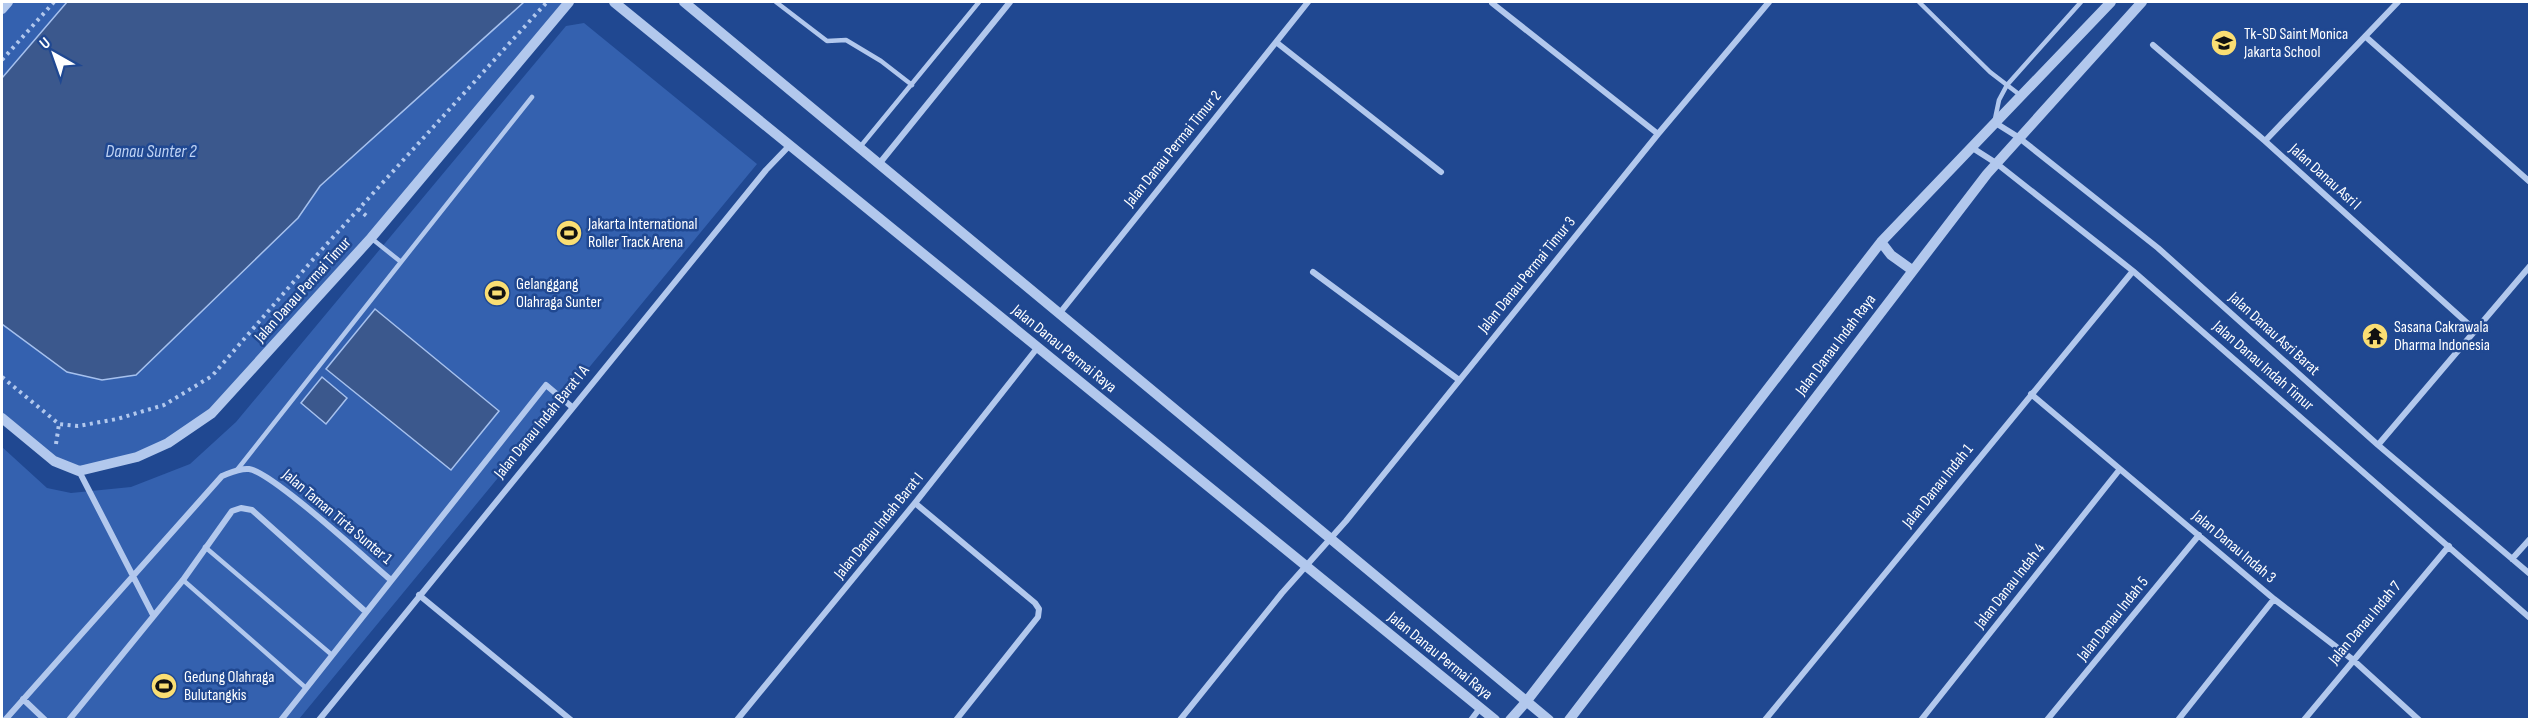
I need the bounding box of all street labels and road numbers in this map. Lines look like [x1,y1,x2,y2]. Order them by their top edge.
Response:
street label: Jalan Danau Permai Timur 2 [1120,87,1226,212]
street label: Jalan Danau Asri I [2284,139,2365,214]
street label: Jalan Danau Permai Timur 3 [1474,213,1580,338]
street label: Jalan Danau Permai Timur [250,233,355,347]
street label: Jalan Danau Asri Barat [2224,288,2323,380]
street label: Jalan Danau Indah Raya [1791,291,1880,400]
street label: Jalan Danau Permai Raya [1007,300,1120,397]
street label: Jalan Danau Indah Timur [2208,316,2318,415]
street label: Jalan Danau Indah Barat I A [490,361,594,483]
street label: Jalan Danau Indah 1 [1898,440,1978,532]
street label: Jalan Taman Tirta Sunter 1 [277,465,396,569]
street label: Jalan Danau Indah Barat I [830,469,928,584]
street label: Jalan Danau Indah 3 [2188,506,2280,587]
street label: Jalan Danau Indah 4 [1970,539,2049,633]
street label: Jalan Danau Indah 5 [2073,573,2153,666]
street label: Jalan Danau Indah 7 [2324,577,2406,669]
street label: Jalan Danau Permai Raya [1383,607,1496,704]

